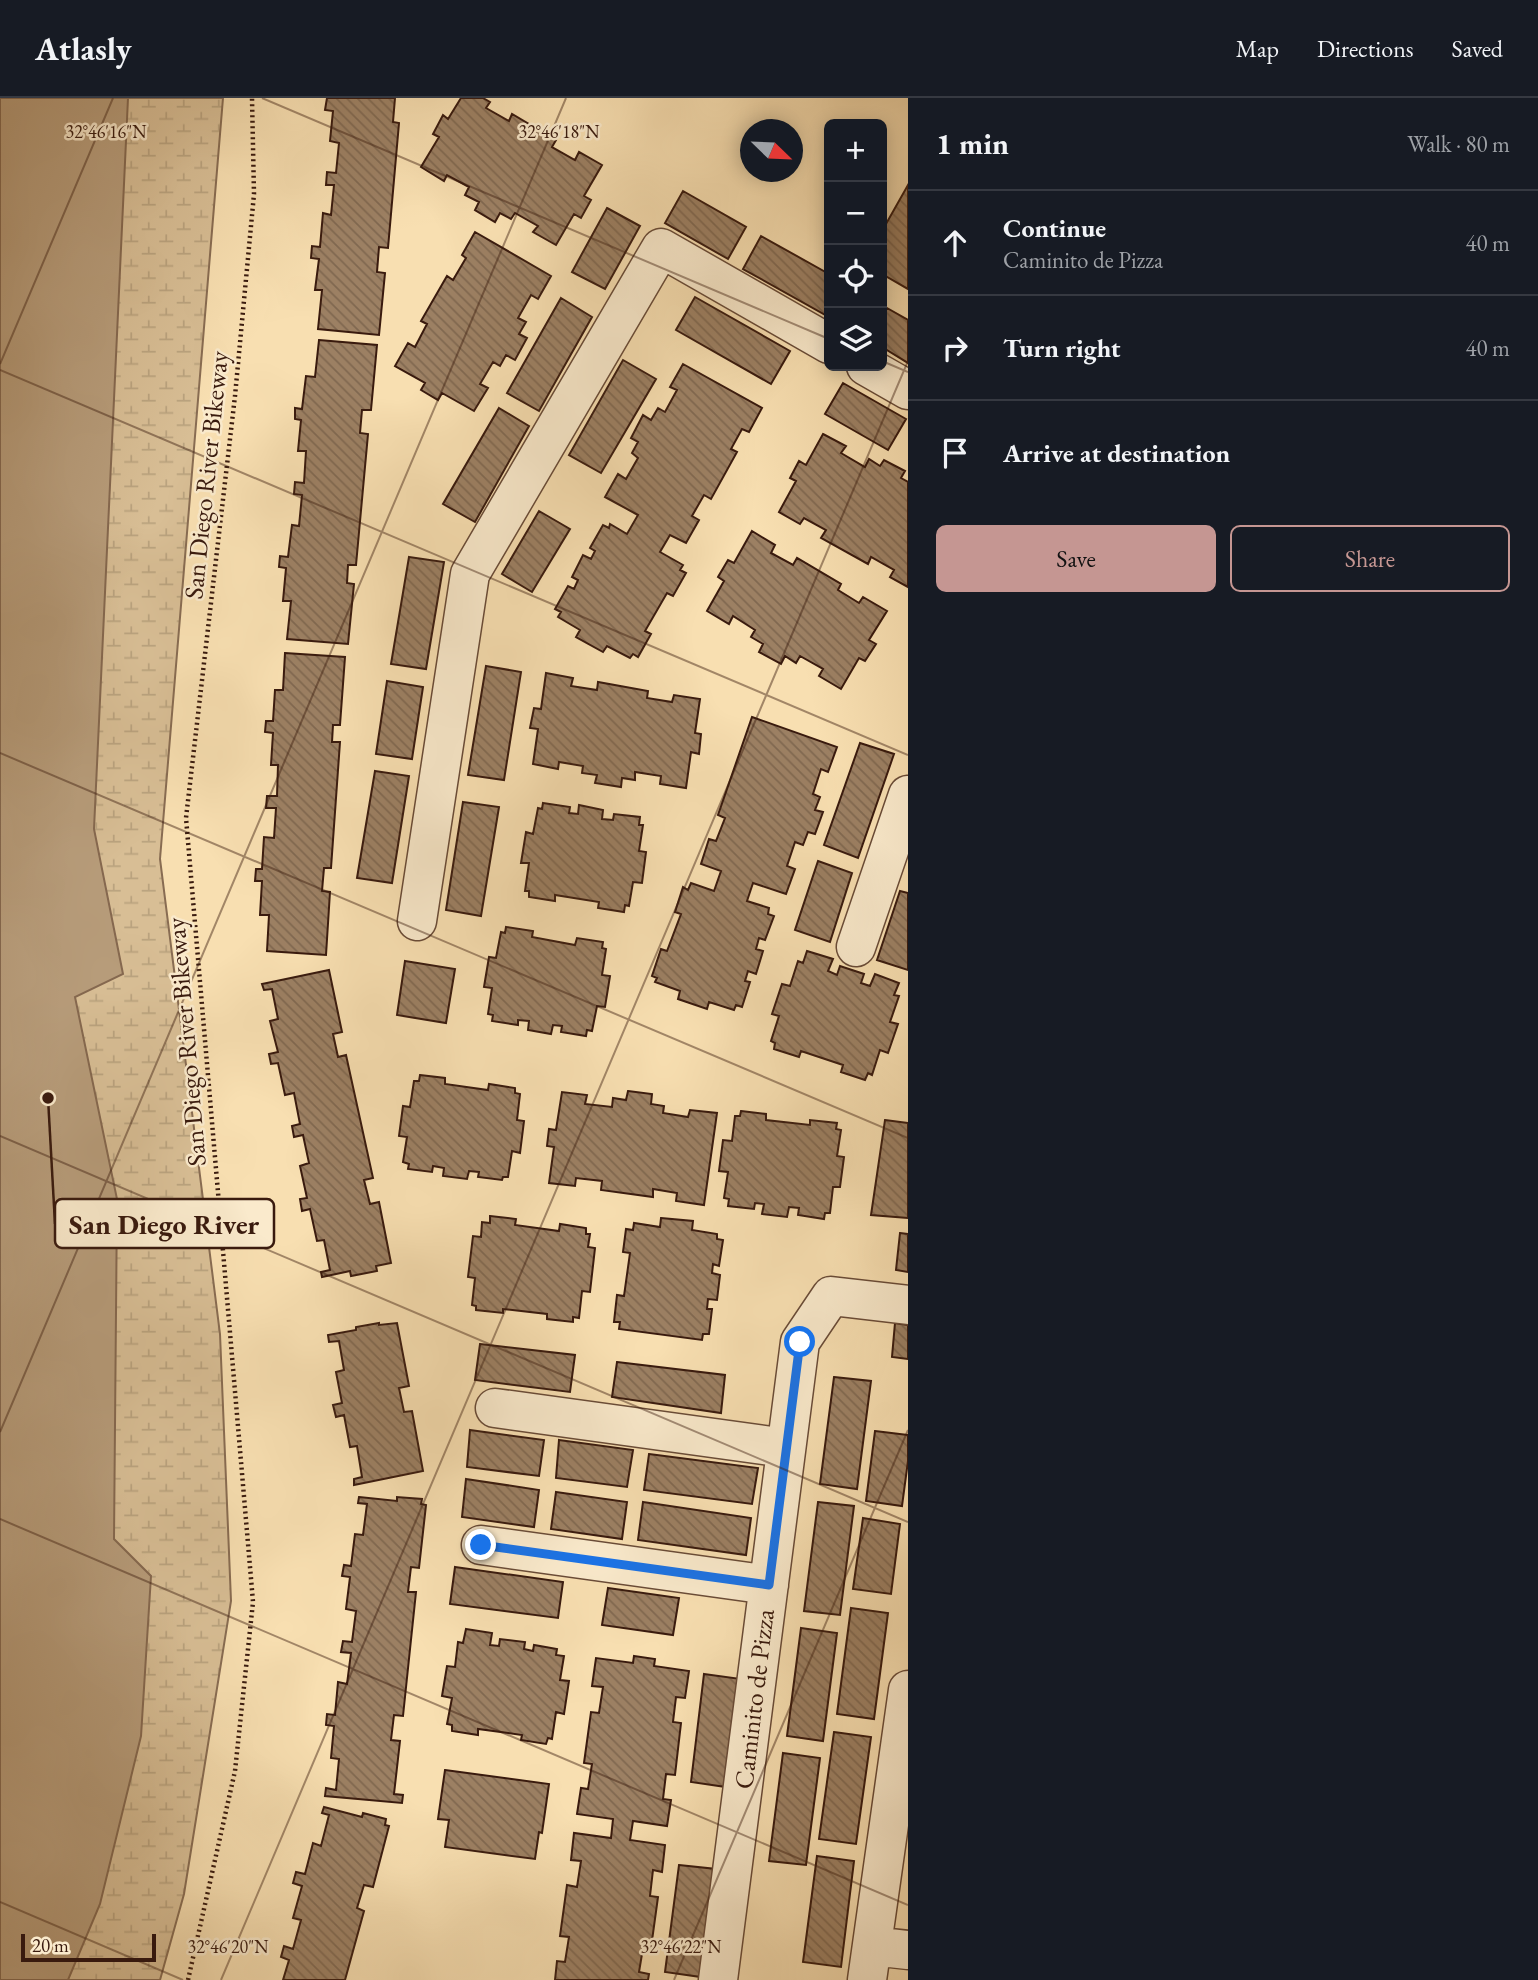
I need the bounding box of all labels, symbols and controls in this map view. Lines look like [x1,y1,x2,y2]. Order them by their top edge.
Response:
text: Atlasly [35,27,132,70]
text: Map [1236,33,1279,64]
text: Directions [1317,33,1414,64]
text: Saved [1452,33,1503,64]
north arrow [740,119,803,182]
map controls [824,119,887,371]
button: + [824,119,887,182]
text: 32°46'16"N [66,120,147,143]
text: 32°46'18"N [519,120,600,143]
text: 1 min [936,124,1009,163]
text: Walk · 80 m [1407,129,1510,159]
button: − [824,182,887,245]
text: Continue [1003,211,1106,245]
icon: ahead [936,224,974,262]
text: 40 m [1465,228,1510,258]
button: locate [824,245,887,308]
text: Caminito de Pizza [1003,245,1163,275]
button: layers [824,308,887,371]
icon: right [936,329,974,367]
text: Turn right [1003,331,1121,365]
text: 40 m [1465,333,1510,363]
street label: San Diego River Bikeway [176,349,236,601]
icon: arrive [936,434,974,472]
text: Arrive at destination [1003,436,1230,470]
button: Save [936,525,1216,592]
button: Share [1230,525,1510,592]
street label: San Diego River Bikeway [158,916,214,1168]
callout: San Diego River [55,1199,274,1248]
text: San Diego River [69,1206,260,1242]
route start [784,1326,815,1357]
route end [465,1529,496,1560]
street label: Caminito de Pizza [726,1607,782,1791]
scale bar [21,1931,156,1963]
text: 20 m [32,1933,69,1958]
text: 32°46'20"N [188,1935,269,1958]
text: 32°46'22"N [641,1935,722,1958]

